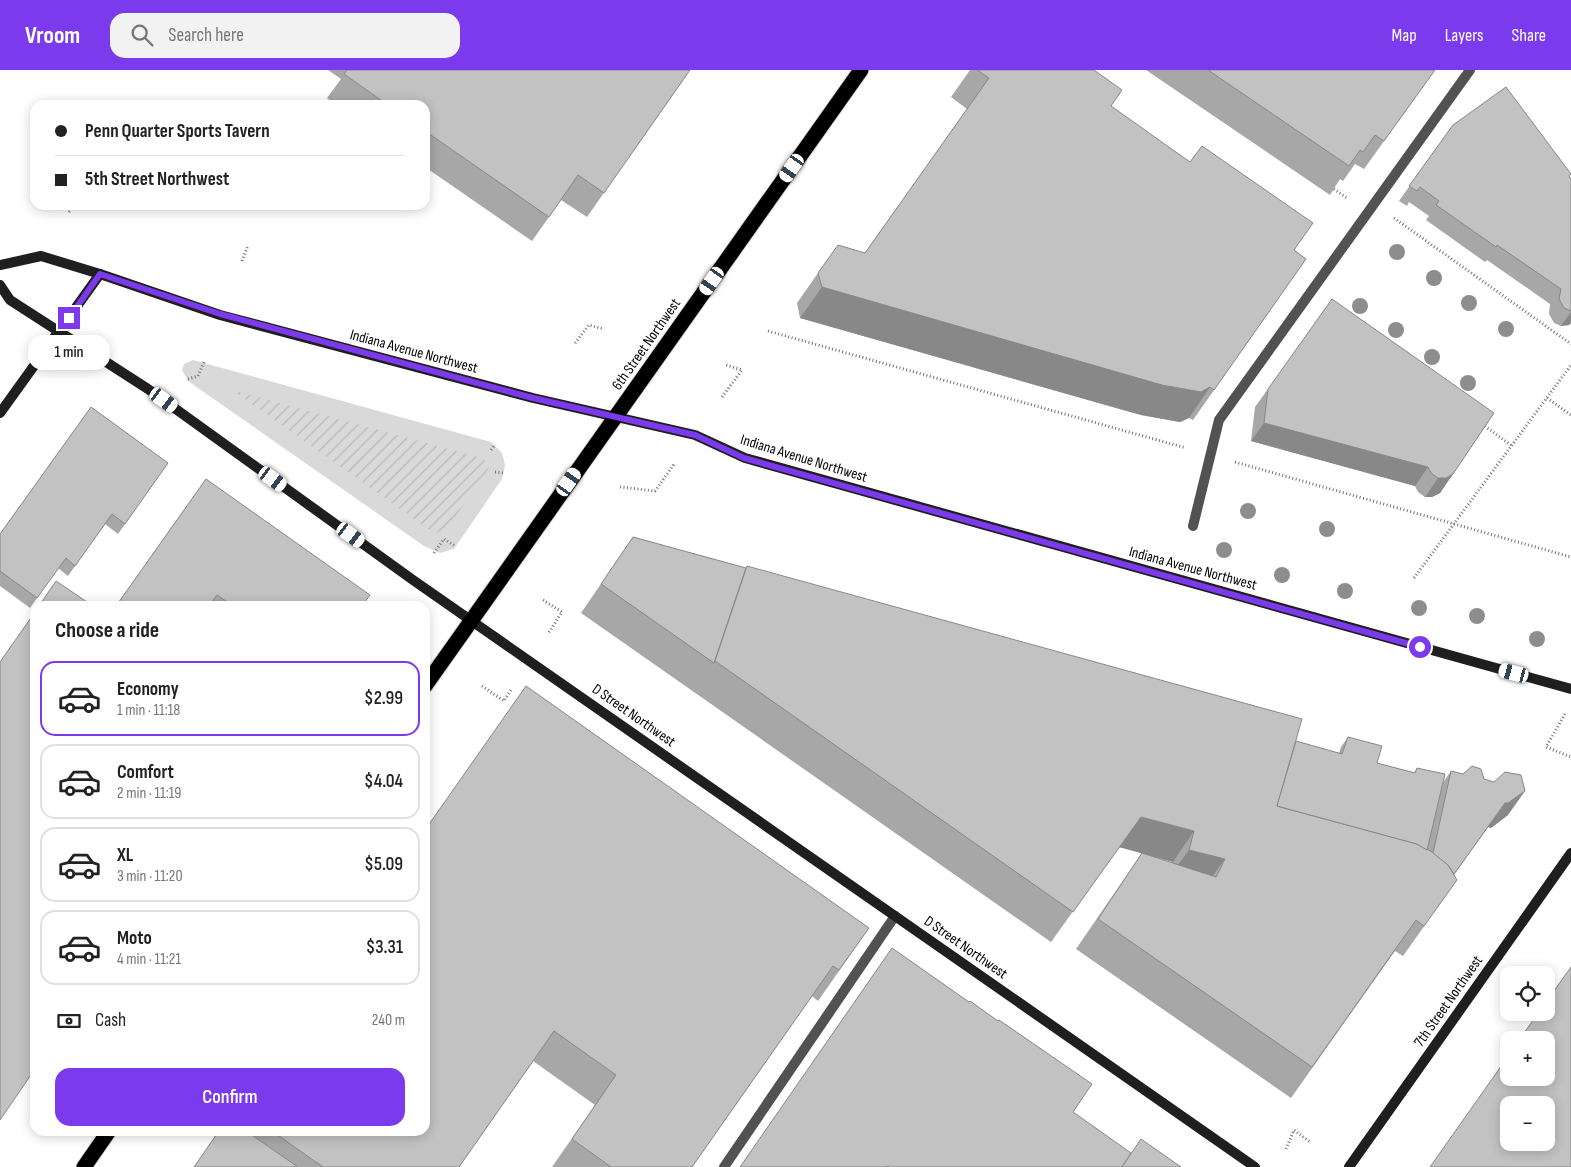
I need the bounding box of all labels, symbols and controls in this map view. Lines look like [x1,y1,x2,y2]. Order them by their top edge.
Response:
search box [110,13,460,58]
text: Vroom [25,21,80,50]
icon: search [128,21,156,49]
text: Search here [168,24,244,47]
text: Map [1392,25,1417,46]
text: Layers [1445,25,1484,46]
text: Share [1512,25,1546,46]
text: Penn Quarter Sports Tavern [85,120,270,143]
car [777,151,806,185]
text: 5th Street Northwest [85,168,229,191]
car [697,264,726,298]
street label: 6th Street Northwest [608,294,685,394]
route end [58,307,80,329]
street label: Indiana Avenue Northwest [348,325,480,378]
callout: 1 min [28,336,110,370]
text: 1 min [54,343,84,362]
car [147,385,180,415]
street label: Indiana Avenue Northwest [738,430,870,487]
car [256,464,289,494]
car [554,465,583,499]
car [334,520,367,550]
street label: Indiana Avenue Northwest [1127,542,1259,595]
text: Choose a ride [55,617,159,644]
route start [1409,636,1431,658]
car [1497,662,1530,684]
icon: car [57,676,102,721]
text: Economy [117,678,179,701]
street label: D Street Northwest [588,680,679,751]
text: $2.99 [364,687,403,710]
text: 1 min · 11:18 [117,701,180,720]
icon: car [57,759,102,804]
text: Comfort [117,761,174,784]
text: $4.04 [364,770,403,793]
text: 2 min · 11:19 [117,784,181,803]
icon: car [57,842,102,887]
text: XL [117,844,133,867]
text: $5.09 [364,853,403,876]
text: 3 min · 11:20 [117,867,183,886]
street label: D Street Northwest [920,912,1011,983]
icon: car [57,925,102,970]
text: Moto [117,927,152,950]
text: $3.31 [366,936,403,959]
text: 4 min · 11:21 [117,950,181,969]
street label: 7th Street Northwest [1410,952,1487,1051]
map controls [1500,966,1555,1151]
button: locate [1500,966,1555,1021]
icon: cash [55,1007,83,1035]
text: Cash [95,1009,126,1032]
text: 240 m [372,1011,405,1030]
button: + [1500,1031,1555,1086]
button: Confirm [55,1068,405,1126]
button: − [1500,1096,1555,1151]

